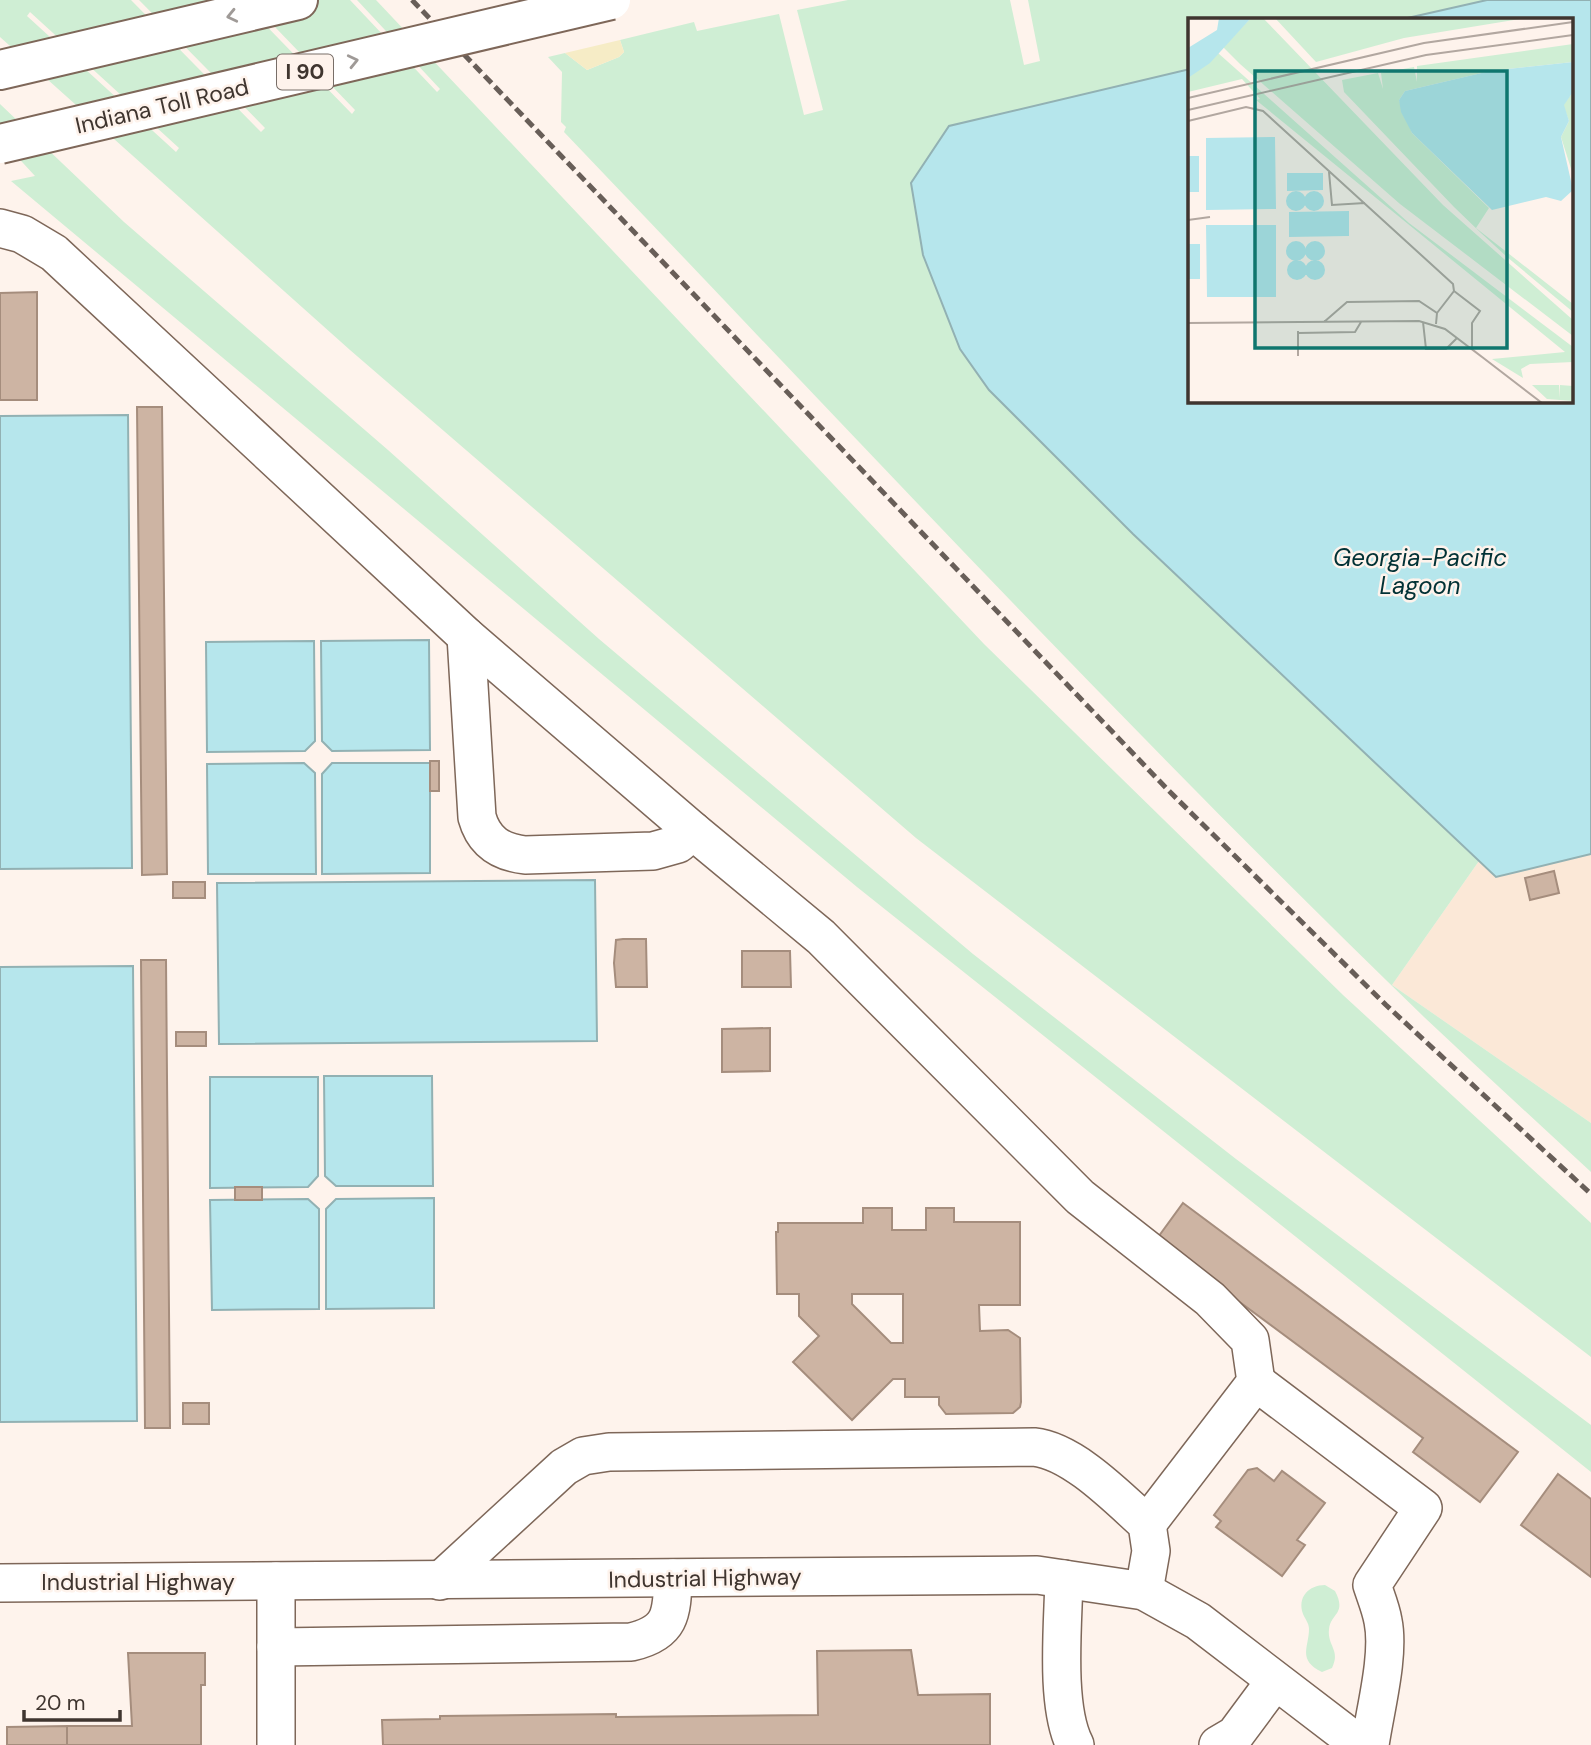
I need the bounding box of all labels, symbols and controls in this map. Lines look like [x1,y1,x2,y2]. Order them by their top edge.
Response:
one-way arrow [226,7,238,22]
inset map [1188,18,1574,402]
road number: I 90 [277,55,333,90]
one-way arrow [346,55,358,69]
street label: Indiana Toll Road [72,71,252,141]
water label: Georgia-Pacific Lagoon [1333,542,1507,601]
street label: Industrial Highway [608,1561,802,1595]
street label: Industrial Highway [41,1567,235,1597]
scale bar [24,1678,121,1722]
text: 20 m [35,1689,86,1717]

